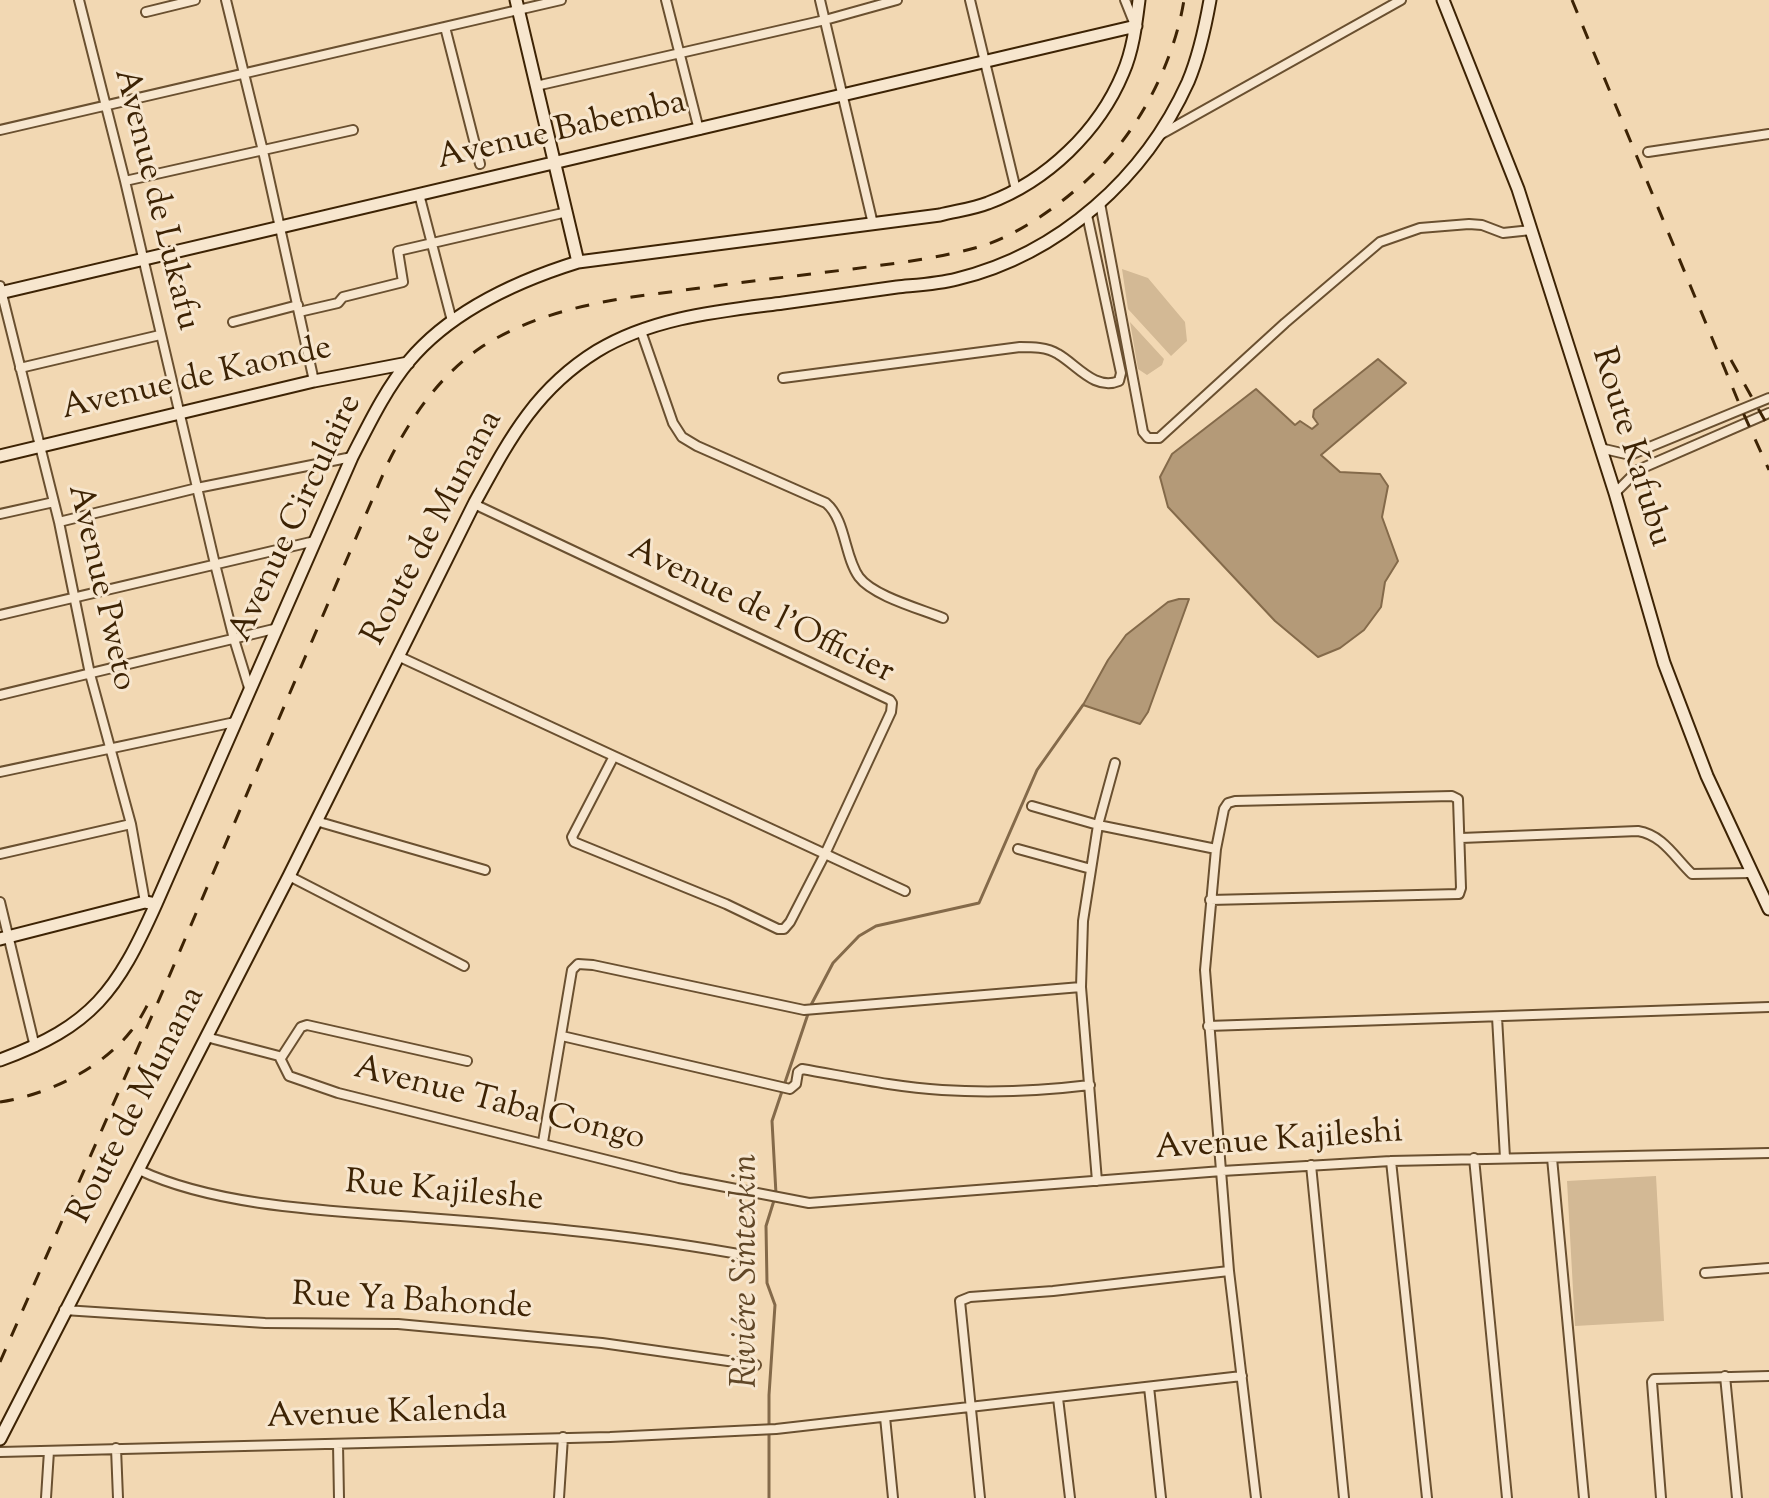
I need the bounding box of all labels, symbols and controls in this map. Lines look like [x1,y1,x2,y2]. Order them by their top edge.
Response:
street label: Avenue de Lukafu [102,65,206,335]
street label: Avenue Babemba [434,85,690,181]
street label: Avenue de Kaonde [58,330,336,432]
street label: Route Kafubu [1579,344,1679,552]
street label: Avenue Circulaire [223,389,373,649]
street label: Route de Munana [356,405,514,653]
street label: Avenue Pweto [56,481,142,695]
street label: Avenue de l'Officier [620,531,900,695]
street label: Route de Munana [62,981,216,1231]
street label: Avenue Taba Congo [349,1050,649,1162]
street label: Avenue Kajileshi [1154,1114,1404,1172]
water label: Riviére Sintexkin [727,1154,771,1388]
street label: Rue Kajileshe [343,1165,545,1223]
street label: Rue Ya Bahonde [291,1277,533,1331]
street label: Avenue Kalenda [266,1391,508,1441]

